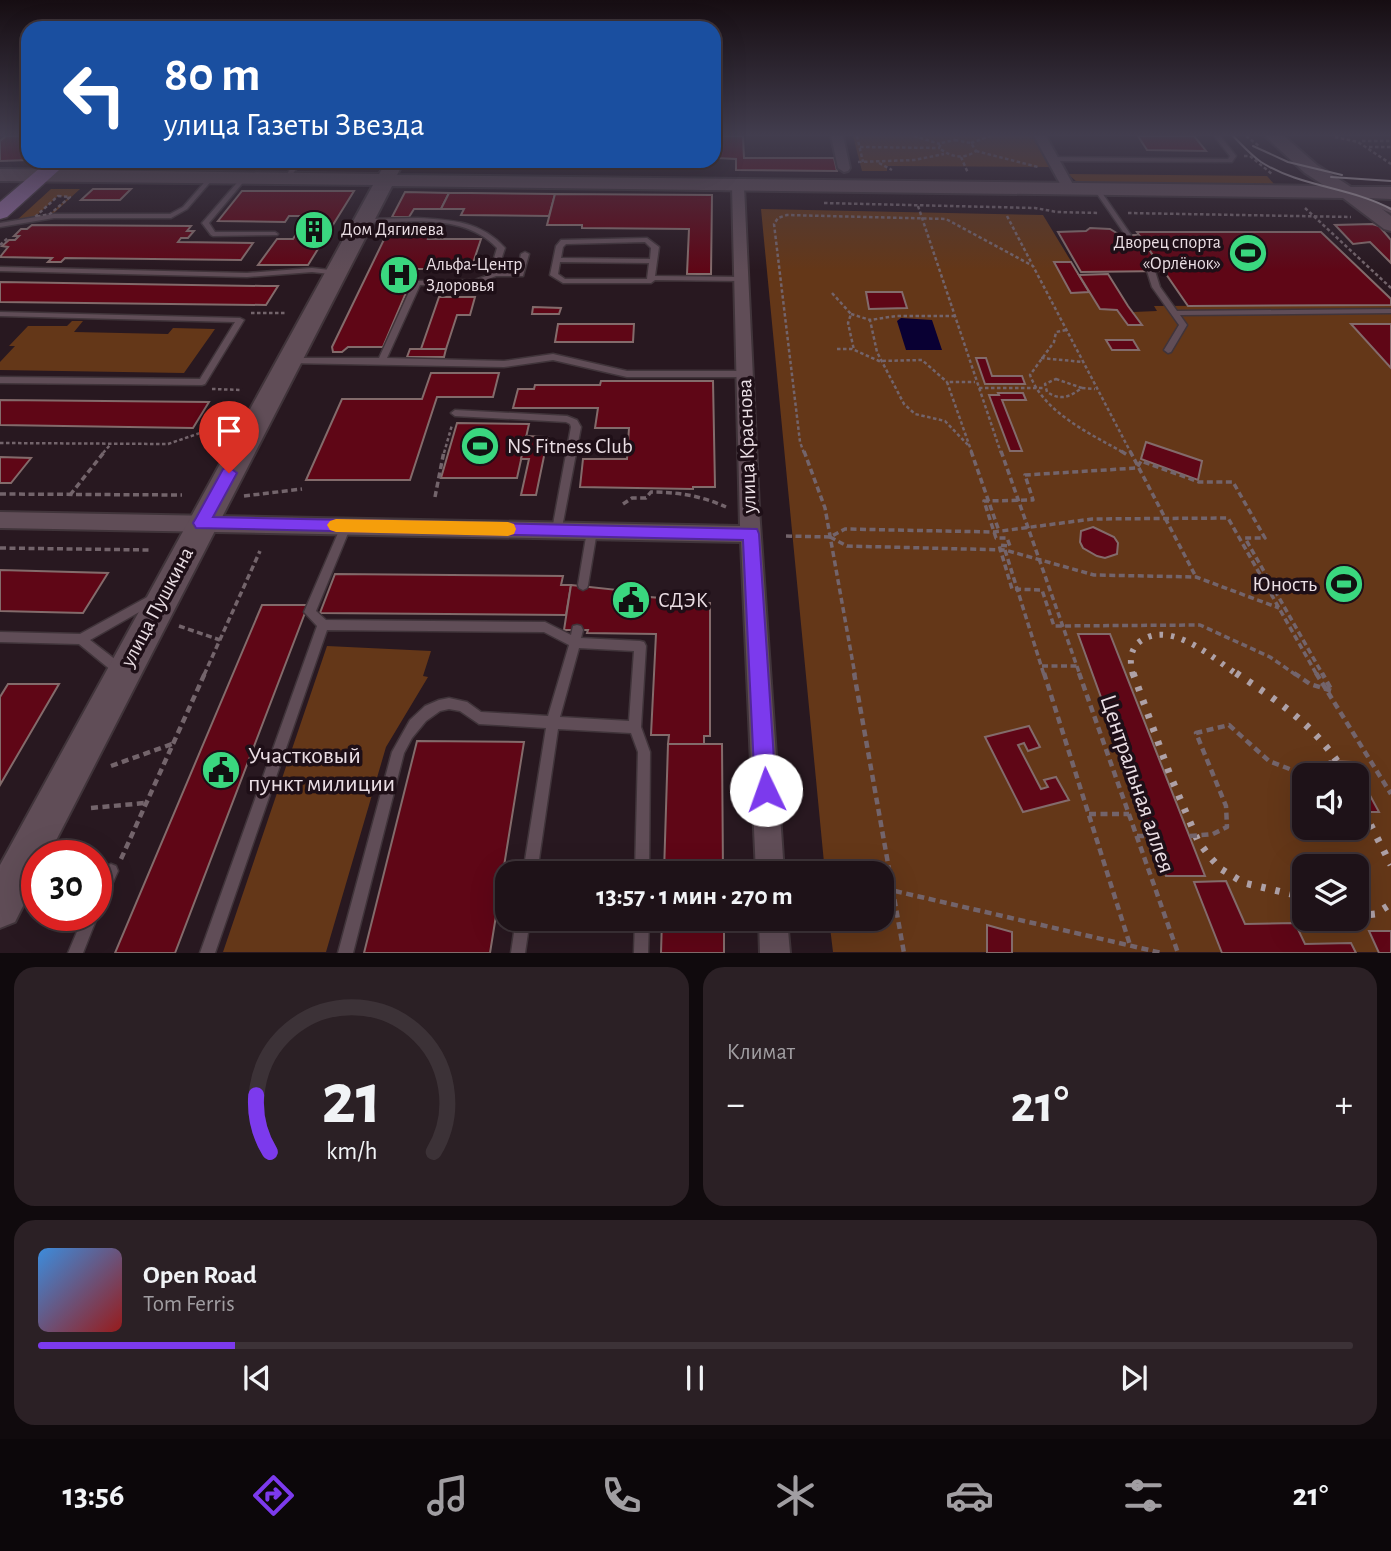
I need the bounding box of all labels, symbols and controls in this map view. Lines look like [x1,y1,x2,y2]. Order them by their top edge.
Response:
icon: left [49,49,140,140]
text: 80 m [164,51,261,100]
text: улица Газеты Звезда [164,109,425,141]
building icon: Дом Дягилева [293,209,335,251]
place label: Дом Дягилева [341,221,444,239]
sports icon: Дворец спорта «Орлёнок» [1227,232,1269,274]
place label: Дворец спорта «Орлёнок» [1113,234,1221,273]
hospital icon: Альфа-Центр Здоровья [378,254,420,296]
place label: Альфа-Центр Здоровья [426,256,522,295]
street label: улица Краснова [734,378,760,515]
pin [199,401,259,473]
icon: arrive [210,412,248,450]
sports icon: NS Fitness Club [459,425,501,467]
place label: NS Fitness Club [507,436,633,457]
street label: улица Пушкина [116,544,197,671]
sports icon: Юность [1323,563,1365,605]
place label: Юность [1252,574,1317,595]
public building icon: СДЭК [610,579,652,621]
place label: СДЭК [658,590,708,611]
street label: Центральная аллея [1095,692,1179,876]
place label: Участковый пункт милиции [248,744,395,796]
public building icon: Участковый пункт милиции [200,749,242,791]
position arrow [729,753,803,827]
map controls [1292,763,1369,931]
button: sound [1292,763,1369,840]
speed limit sign: 30 [21,840,112,931]
button: layers [1292,854,1369,931]
text: 13:57 · 1 мин · 270 m [596,883,793,909]
text: Климат [727,1041,795,1064]
text: 21 [321,1065,382,1138]
text: 21° [1011,1079,1069,1131]
text: − [727,1086,745,1124]
text: + [1335,1086,1353,1124]
text: km/h [325,1139,377,1164]
text: Open Road [143,1262,257,1288]
text: Tom Ferris [143,1293,235,1316]
icon: previous [238,1359,276,1397]
icon: pause [676,1359,714,1397]
icon: next [1115,1359,1153,1397]
icon: directions [249,1471,298,1520]
icon: music [423,1471,472,1520]
icon: phone [597,1471,646,1520]
icon: climate [771,1471,820,1520]
icon: car [945,1471,994,1520]
icon: filters [1119,1471,1168,1520]
text: 13:56 [62,1479,124,1511]
text: 21° [1292,1479,1328,1511]

